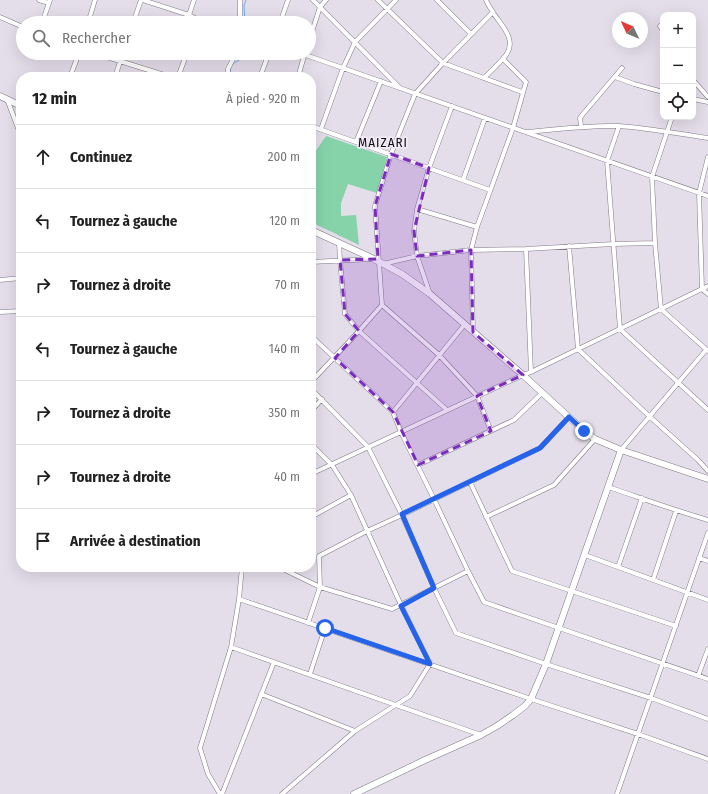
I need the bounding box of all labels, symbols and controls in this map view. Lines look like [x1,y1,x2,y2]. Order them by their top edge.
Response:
north arrow [612,12,648,48]
map controls [660,12,696,120]
button: + [660,12,696,48]
search box [16,16,316,60]
icon: search [30,27,52,49]
text: Rechercher [62,29,131,47]
button: − [660,48,696,84]
button: locate [660,84,696,120]
text: 12 min [32,88,77,109]
text: À pied · 920 m [226,91,300,106]
district label: MAIZARI [358,135,408,150]
icon: ahead [32,146,54,168]
text: Continuez [70,148,132,166]
text: 200 m [268,149,300,164]
icon: left [32,210,54,232]
text: Tournez à gauche [70,212,177,230]
text: 120 m [269,213,300,228]
icon: right [32,274,54,296]
text: Tournez à droite [70,276,171,294]
text: 70 m [275,277,300,292]
icon: left [32,338,54,360]
text: Tournez à gauche [70,340,177,358]
text: 140 m [269,341,300,356]
icon: right [32,402,54,424]
text: Tournez à droite [70,404,171,422]
text: 350 m [268,405,300,420]
route end [575,422,593,440]
icon: right [32,466,54,488]
text: Tournez à droite [70,468,171,486]
text: 40 m [274,469,300,484]
icon: arrive [32,530,54,552]
text: Arrivée à destination [70,532,201,550]
route start [316,619,334,637]

